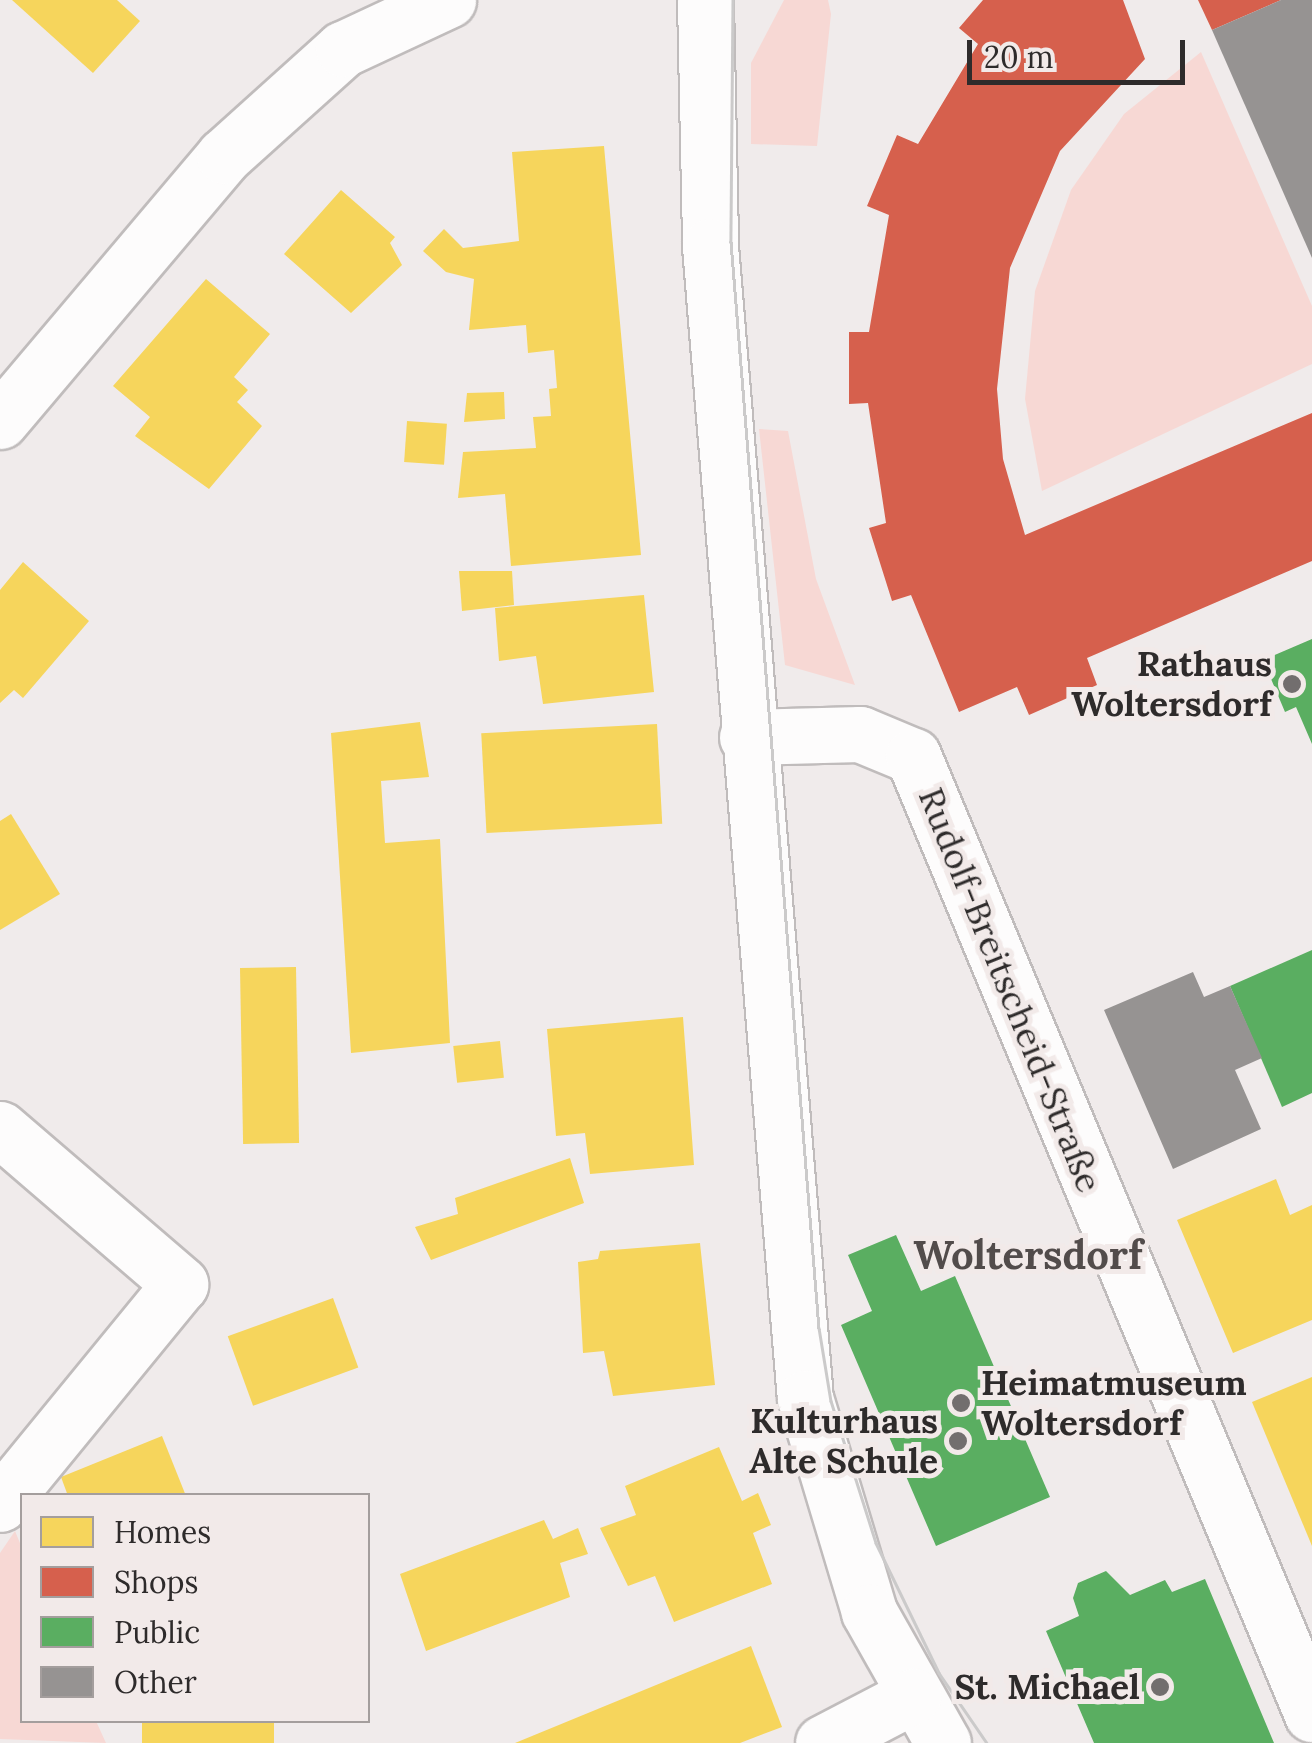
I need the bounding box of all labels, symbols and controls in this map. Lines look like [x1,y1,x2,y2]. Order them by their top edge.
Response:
scale bar [972,20,1190,82]
text: 20 m [984,38,1053,76]
place label: Rathaus Woltersdorf [1071,643,1272,725]
marker: Rathaus Woltersdorf [1281,673,1303,695]
street label: Rudolf-Breitscheid-Straße [910,782,1110,1198]
district label: Woltersdorf [913,1231,1143,1279]
place label: Heimatmuseum Woltersdorf [981,1362,1247,1444]
marker: Heimatmuseum Woltersdorf [950,1392,972,1414]
place label: Kulturhaus Alte Schule [749,1400,938,1482]
marker: Kulturhaus Alte Schule [947,1430,969,1452]
legend [20,1493,370,1723]
text: Homes [114,1513,211,1551]
text: Shops [114,1563,198,1601]
text: Public [114,1613,200,1651]
text: Other [114,1663,197,1701]
place label: St. Michael [954,1666,1140,1708]
marker: St. Michael [1149,1676,1171,1698]

